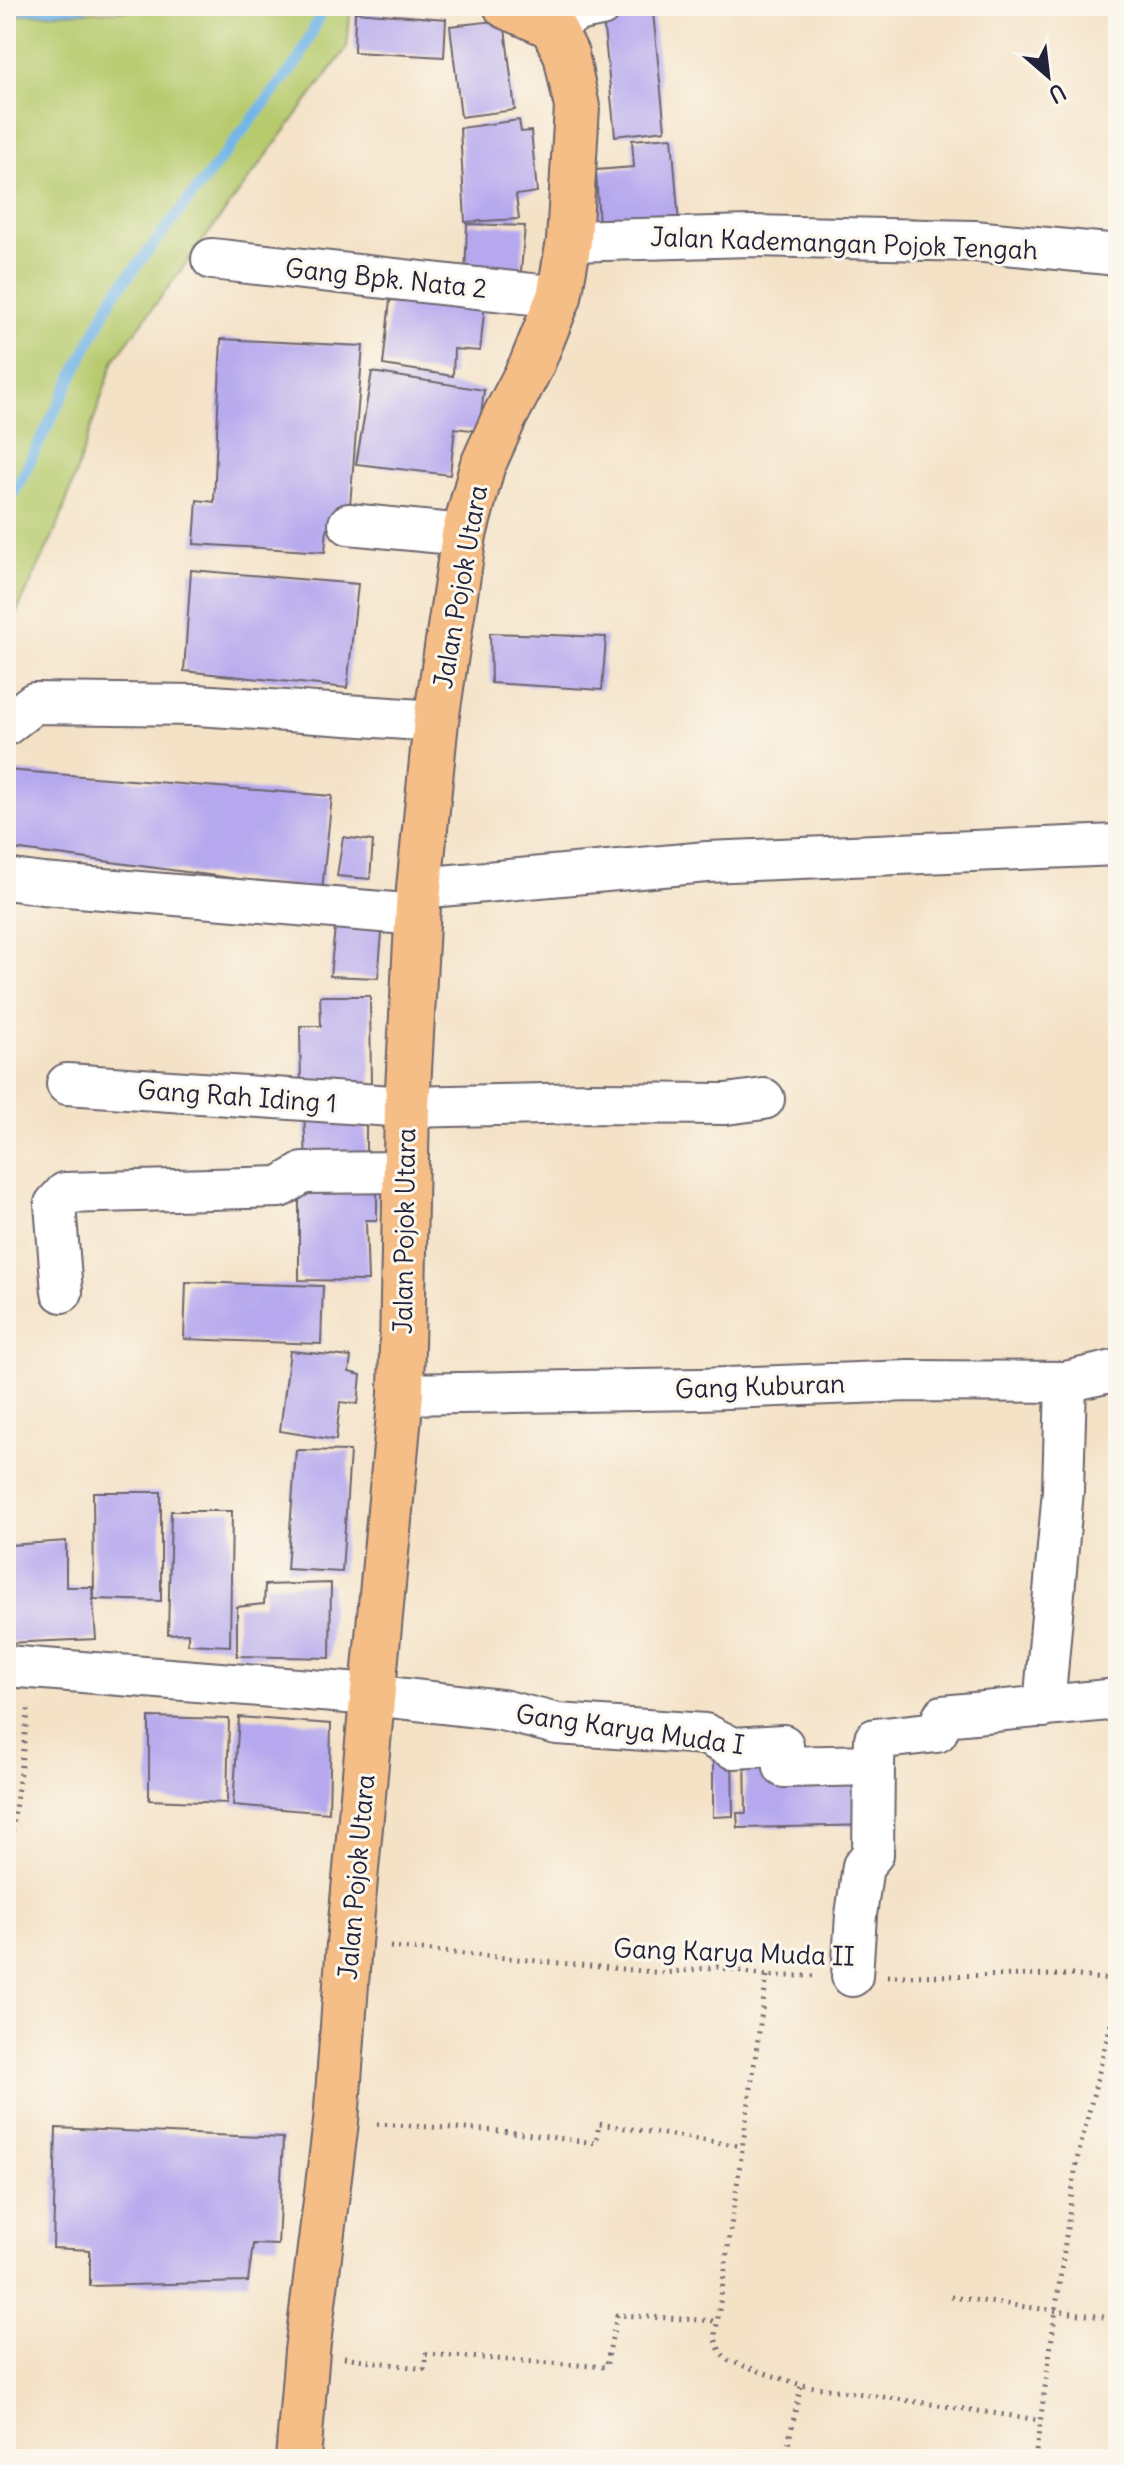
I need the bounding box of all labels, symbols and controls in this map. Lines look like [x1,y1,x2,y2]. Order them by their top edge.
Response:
north arrow [1008,36,1088,116]
text: U [1044,78,1071,110]
street label: Jalan Kademangan Pojok Tengah [650,220,1038,266]
street label: Gang Bpk. Nata 2 [283,251,489,305]
street label: Jalan Pojok Utara [426,483,494,691]
street label: Gang Rah Iding 1 [136,1073,338,1119]
street label: Jalan Pojok Utara [386,1128,422,1334]
street label: Gang Kuburan [674,1367,846,1405]
street label: Gang Karya Muda I [514,1697,746,1761]
street label: Jalan Pojok Utara [331,1773,381,1981]
street label: Gang Karya Muda II [613,1931,855,1973]

